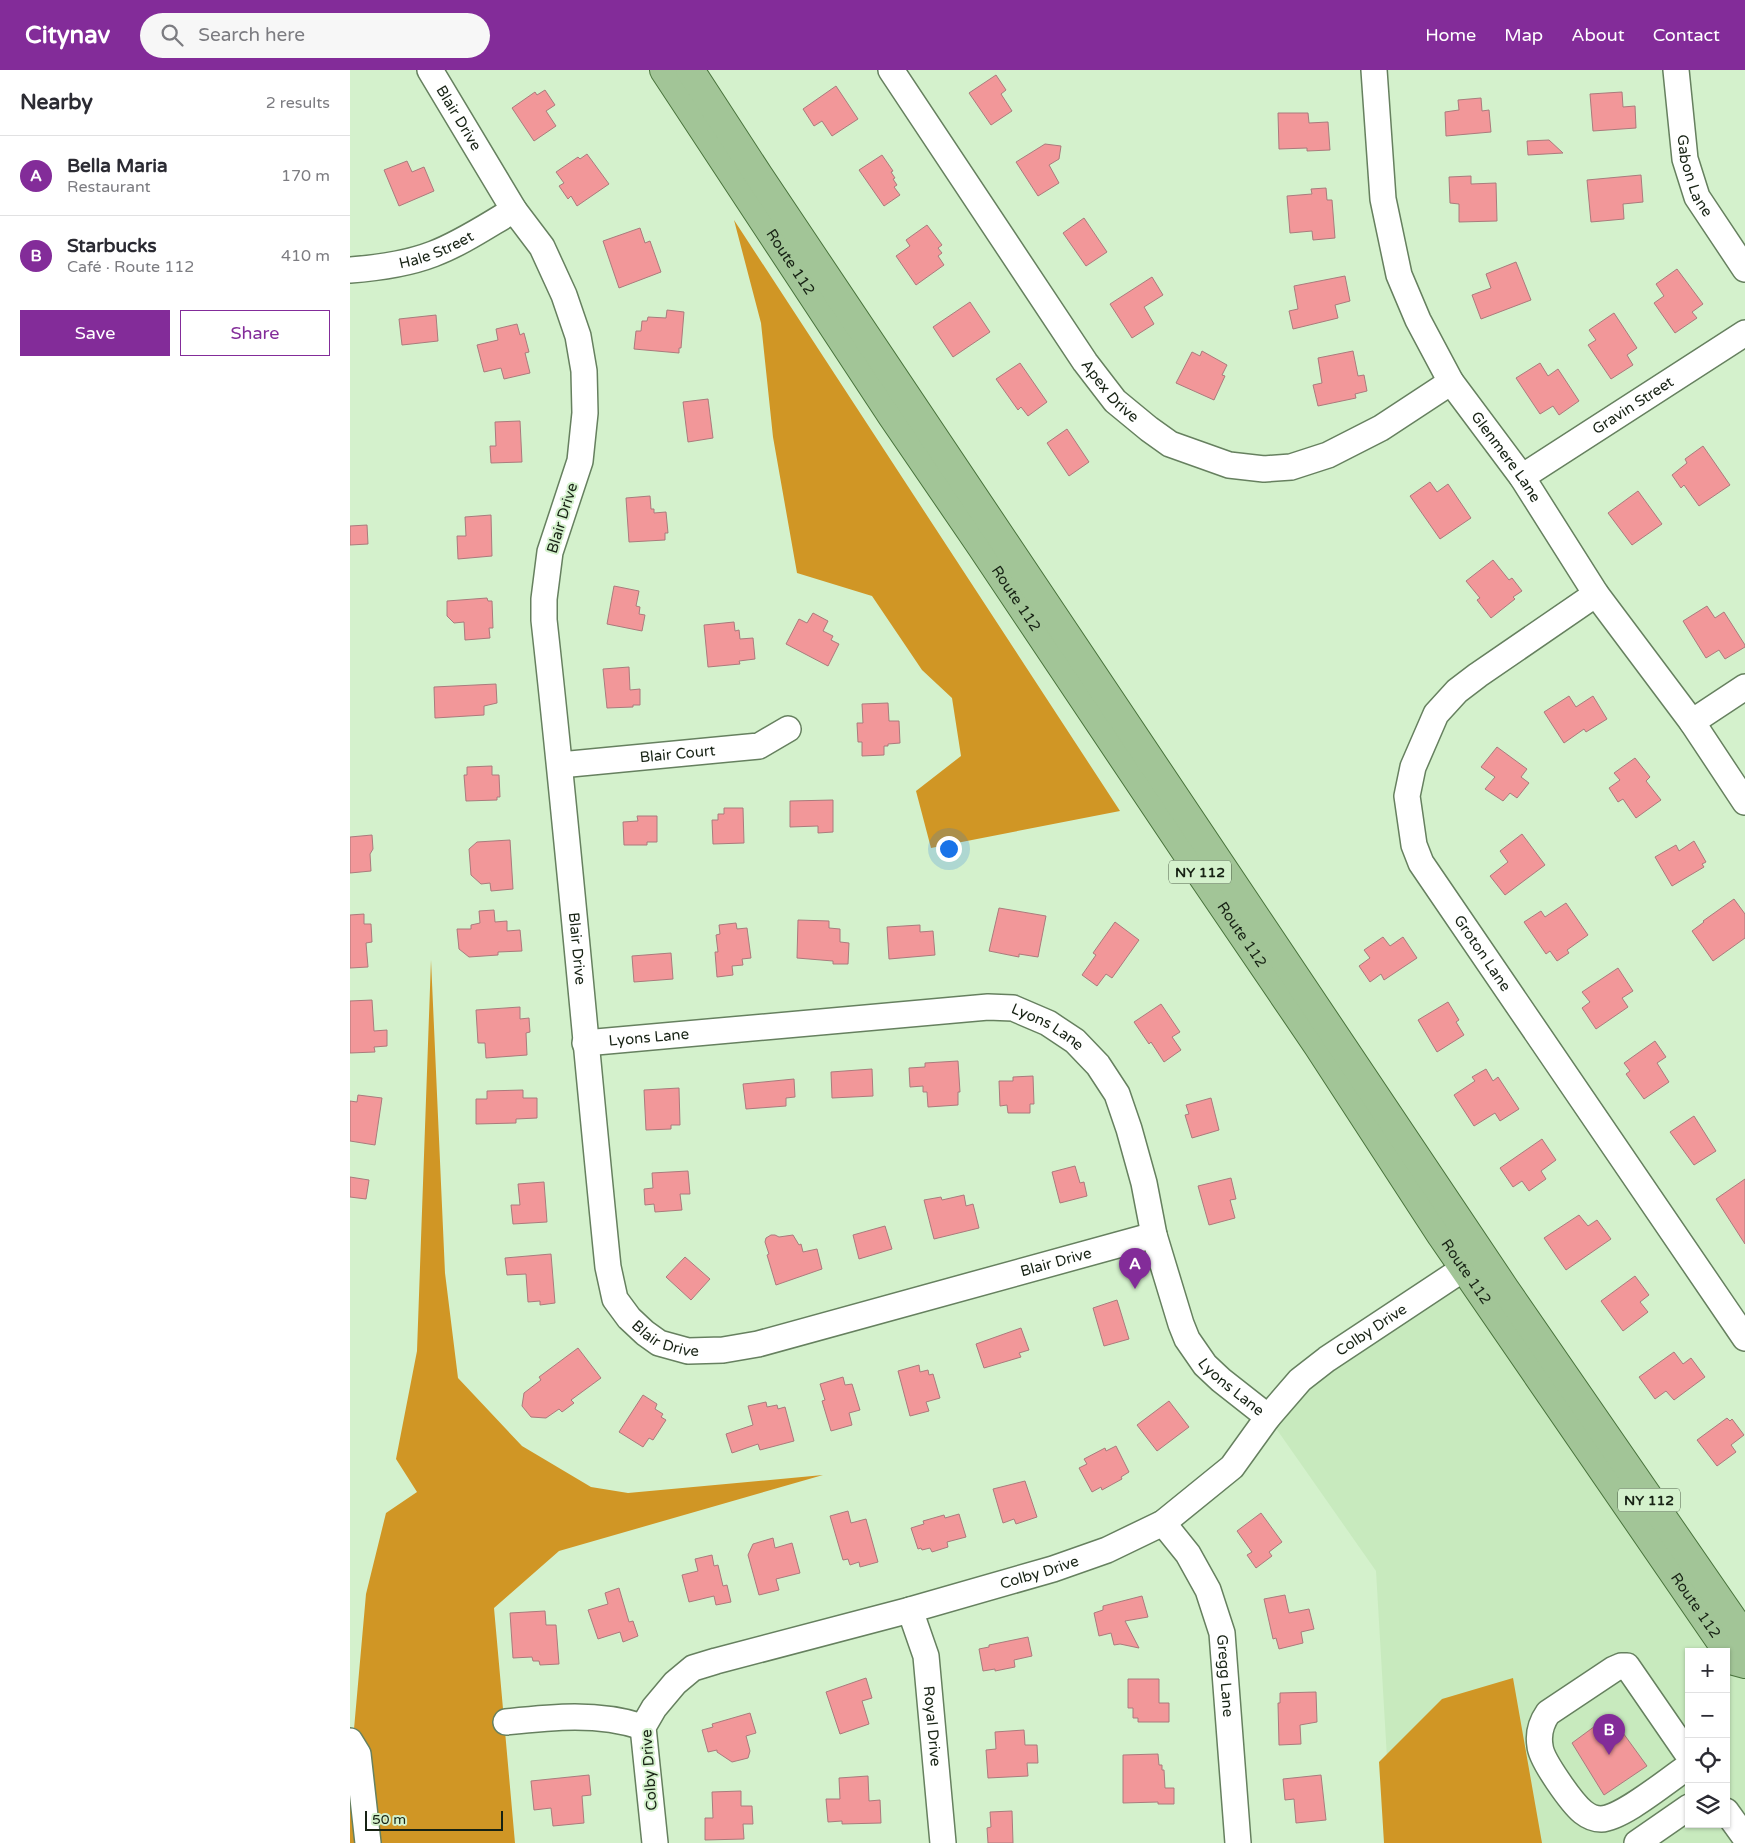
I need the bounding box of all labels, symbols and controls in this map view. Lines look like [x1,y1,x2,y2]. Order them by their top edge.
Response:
search box [140,13,490,58]
text: Citynav [25,21,110,50]
icon: search [158,21,186,49]
text: Search here [198,24,305,46]
text: Home [1425,24,1476,46]
text: Map [1504,24,1543,46]
text: About [1571,24,1625,46]
text: Contact [1653,24,1720,46]
street label: Blair Drive [432,82,485,154]
text: Nearby [20,90,93,115]
text: 2 results [266,93,330,113]
street label: Gabon Lane [1674,134,1717,220]
text: Bella Maria [67,155,168,177]
text: A [30,166,42,186]
text: 170 m [281,166,330,186]
text: Restaurant [67,177,151,197]
street label: Route 112 [762,226,819,298]
street label: Hale Street [397,227,477,272]
text: Starbucks [67,235,157,257]
text: B [30,246,42,266]
text: 410 m [281,246,330,266]
text: Café · Route 112 [67,257,194,277]
button: Save [20,310,170,356]
button: Share [180,310,330,356]
street label: Apex Drive [1078,356,1143,426]
street label: Gravin Street [1589,372,1677,438]
street label: Glenmere Lane [1467,408,1545,506]
street label: Blair Drive [543,481,581,555]
street label: Route 112 [988,562,1045,635]
street label: Blair Court [639,741,716,766]
your location [936,836,962,862]
road number: NY 112 [1169,860,1231,884]
street label: Route 112 [1213,898,1271,971]
street label: Blair Drive [565,911,590,986]
street label: Groton Lane [1450,912,1515,995]
street label: Lyons Lane [1009,999,1088,1054]
street label: Lyons Lane [608,1025,690,1050]
street label: Route 112 [1438,1236,1495,1308]
street label: Blair Drive [1018,1244,1093,1280]
pin: A [1119,1248,1151,1289]
street label: Colby Drive [1332,1300,1410,1360]
street label: Blair Drive [628,1316,699,1360]
street label: Lyons Lane [1194,1355,1268,1420]
road number: NY 112 [1618,1488,1680,1512]
street label: Colby Drive [998,1552,1081,1593]
street label: Route 112 [1667,1569,1725,1642]
street label: Gregg Lane [1213,1634,1237,1718]
map controls [1685,1648,1730,1828]
button: + [1685,1648,1730,1693]
street label: Royal Drive [920,1685,945,1767]
button: − [1685,1693,1730,1738]
pin: B [1593,1714,1625,1755]
street label: Colby Drive [637,1729,661,1811]
button: locate [1685,1738,1730,1783]
button: layers [1685,1783,1730,1828]
scale bar [365,1808,502,1831]
text: 50 m [372,1811,406,1828]

